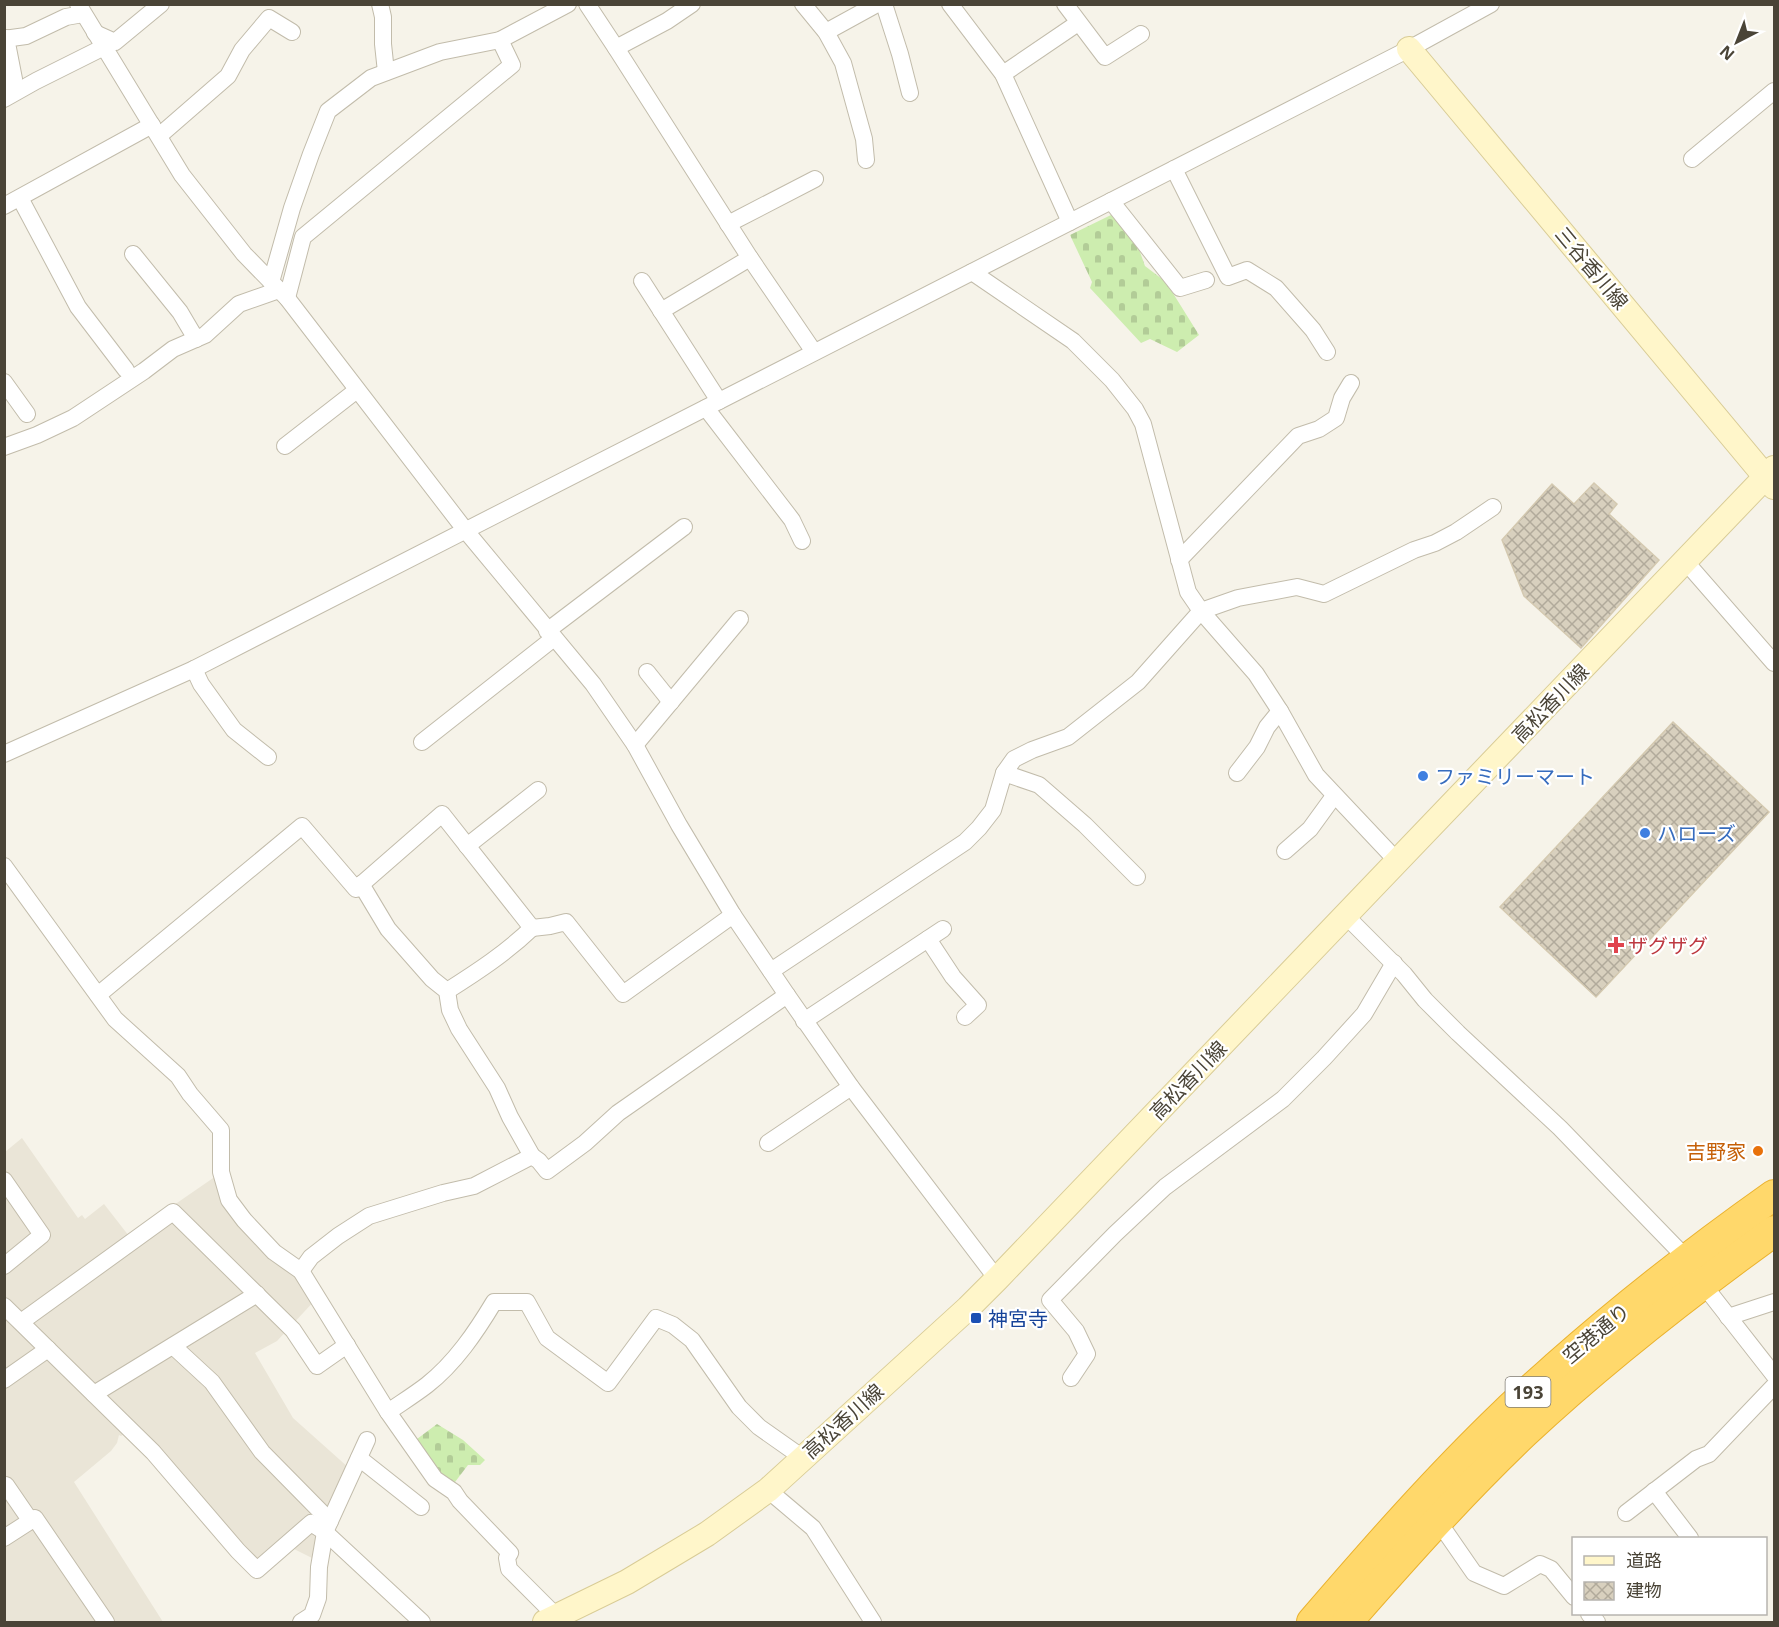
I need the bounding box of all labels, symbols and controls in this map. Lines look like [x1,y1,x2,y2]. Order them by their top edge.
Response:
north arrow [1707,12,1767,72]
text: N [1715,41,1739,66]
street label: 三谷香川線 [1550,221,1634,315]
street label: 高松香川線 [1506,658,1594,748]
place label: ファミリーマート [1435,763,1595,790]
marker: ファミリーマート [1416,769,1430,783]
place label: ハローズ [1657,820,1736,847]
marker: ハローズ [1638,826,1652,840]
place label: ザグザグ [1628,932,1708,959]
marker: ザグザグ [1609,938,1623,952]
street label: 高松香川線 [1144,1035,1232,1125]
place label: 吉野家 [1686,1138,1746,1165]
marker: 吉野家 [1751,1144,1765,1158]
street label: 空港通り [1557,1297,1635,1369]
place label: 神宮寺 [988,1305,1048,1332]
marker: 神宮寺 [969,1311,983,1325]
road number: 193 [1506,1377,1550,1407]
street label: 高松香川線 [797,1378,889,1464]
legend [1572,1537,1767,1615]
text: 道路 [1626,1548,1662,1572]
text: 建物 [1626,1578,1662,1602]

